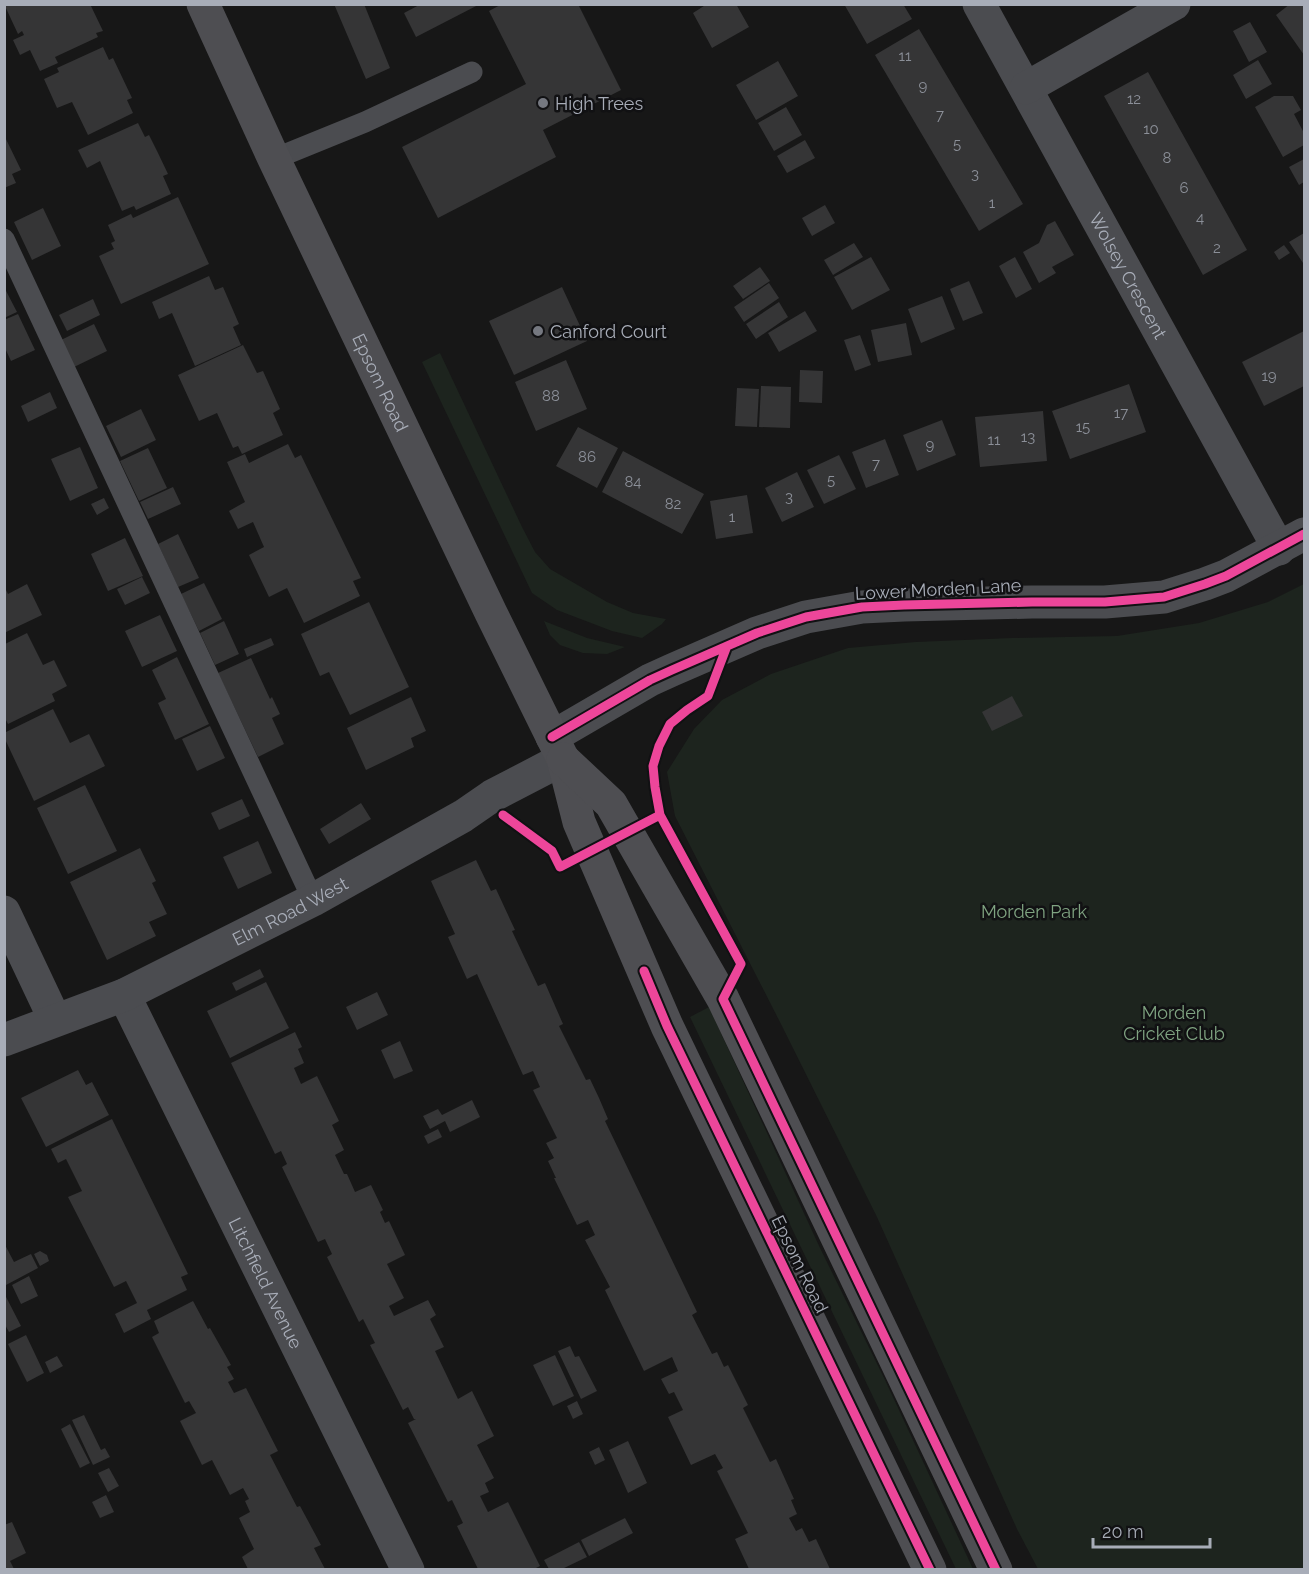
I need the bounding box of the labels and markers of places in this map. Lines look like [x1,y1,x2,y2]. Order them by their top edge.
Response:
place label: High Trees [555,93,643,114]
marker: High Trees [536,96,550,110]
place label: Canford Court [550,321,667,342]
marker: Canford Court [531,324,545,338]

